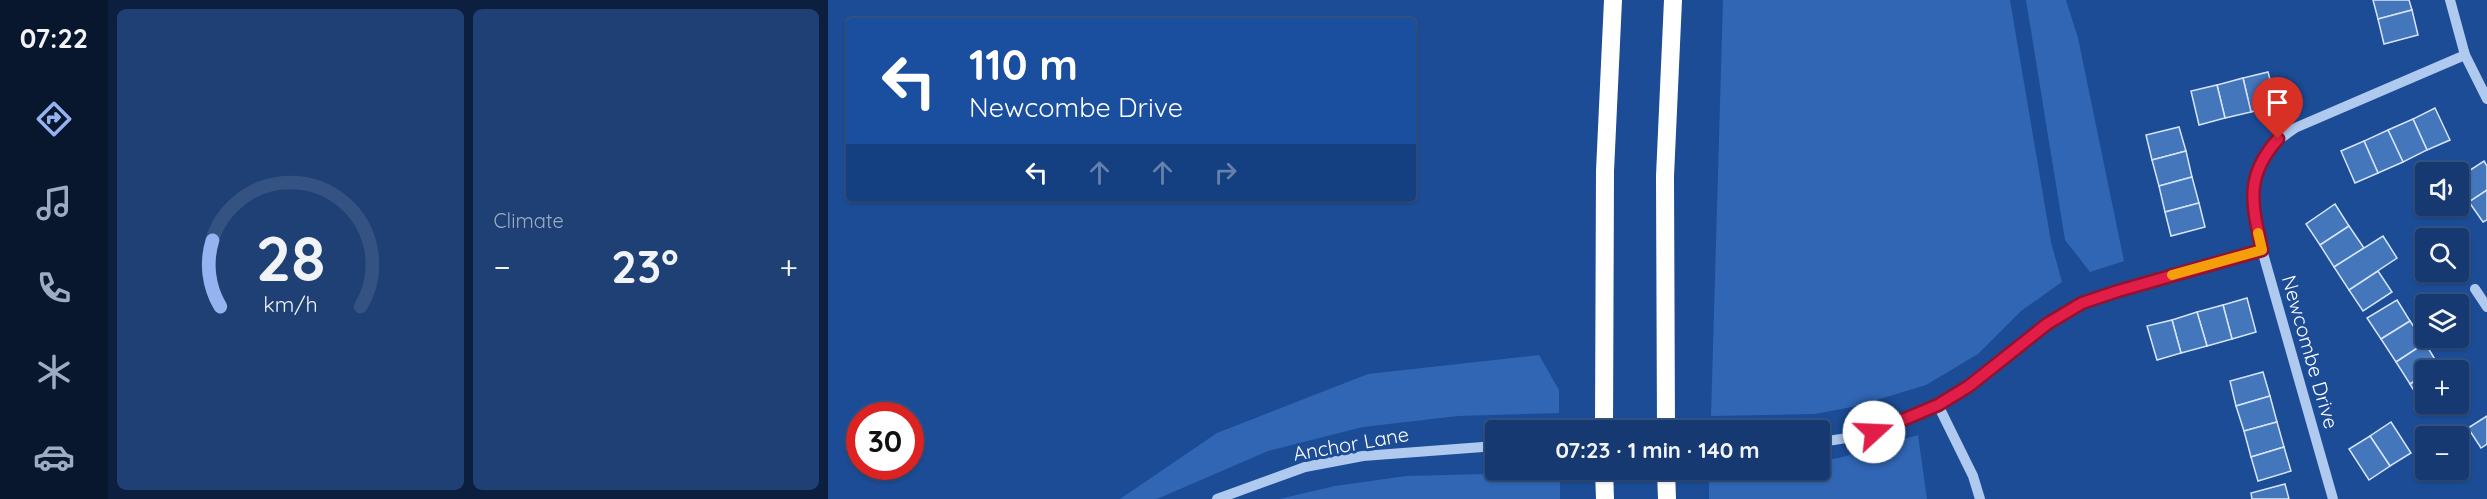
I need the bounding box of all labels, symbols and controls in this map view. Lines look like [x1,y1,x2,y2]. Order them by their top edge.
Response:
text: 07:22 [20,21,88,55]
text: 110 m [969,38,1078,91]
icon: left [870,42,948,120]
pin [2252,77,2303,139]
icon: arrive [2261,86,2294,119]
text: Newcombe Drive [969,90,1183,124]
icon: directions [33,98,75,140]
icon: left [1020,156,1053,189]
icon: ahead [1083,156,1116,189]
icon: ahead [1146,156,1179,189]
icon: right [1209,156,1242,189]
map controls [2415,162,2469,480]
button: sound [2415,162,2469,216]
icon: music [33,182,75,224]
text: Climate [494,208,564,233]
text: 28 [255,219,325,297]
button: search [2415,228,2469,282]
text: 23° [611,238,679,294]
text: − [494,246,511,287]
text: + [779,246,798,287]
icon: phone [33,267,75,309]
street label: Newcombe Drive [2277,272,2344,432]
text: km/h [263,291,317,317]
button: layers [2415,294,2469,348]
icon: climate [33,351,75,393]
button: + [2415,360,2469,414]
position arrow [1842,400,1906,464]
speed limit sign: 30 [846,402,924,480]
street label: Anchor Lane [1291,421,1411,466]
button: − [2415,426,2469,480]
icon: car [33,436,75,478]
text: 07:23 · 1 min · 140 m [1555,436,1760,464]

